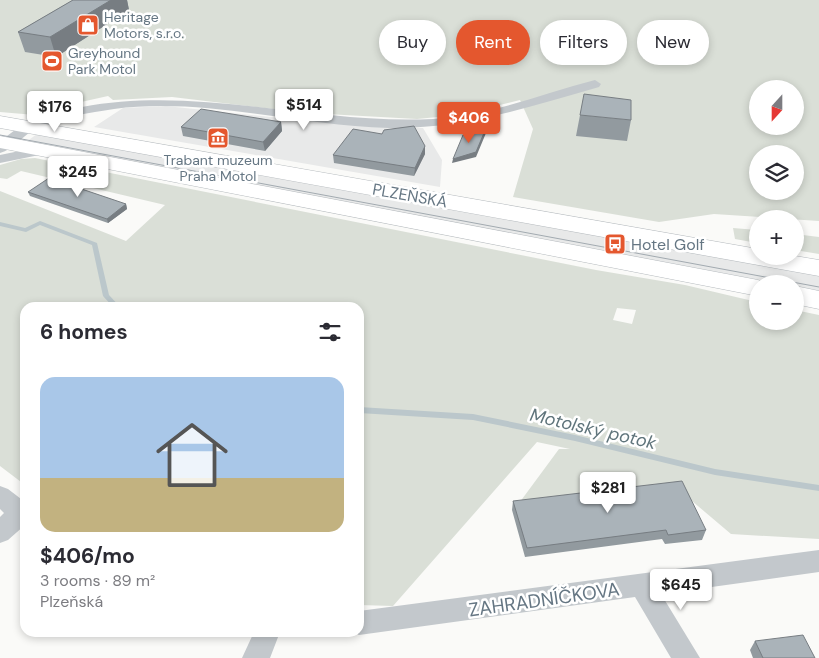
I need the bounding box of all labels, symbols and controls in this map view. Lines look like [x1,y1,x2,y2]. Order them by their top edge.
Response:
place label: Heritage Motors, s.r.o. [104,8,184,42]
shop icon: Heritage Motors, s.r.o. [76,13,100,37]
chip: Buy [379,20,446,65]
chip: Rent [456,20,530,65]
chip: Filters [540,20,627,65]
chip: New [637,20,709,65]
place label: Greyhound Park Motol [68,44,140,78]
sports icon: Greyhound Park Motol [40,49,64,73]
north arrow [749,80,804,135]
map controls [749,80,804,330]
pin: $514 [274,88,334,131]
pin: $176 [25,90,85,133]
text: $514 [286,94,322,115]
text: $176 [38,96,72,117]
pin: $406 [439,102,499,144]
text: $406 [448,107,490,128]
museum icon: Trabant muzeum Praha Motol [206,126,230,150]
button: layers [749,145,804,200]
place label: Trabant muzeum Praha Motol [164,151,272,185]
pin: $245 [48,156,108,198]
text: $245 [58,161,98,182]
street label: PLZEŇSKÁ [371,179,449,212]
button: + [749,210,804,265]
bus stop icon: Hotel Golf [603,232,627,256]
place label: Hotel Golf [631,234,705,255]
button: − [749,275,804,330]
text: 6 homes [40,318,128,346]
icon: filters [316,318,344,346]
water label: Motolský potok [528,403,659,455]
icon: home [147,410,237,500]
pin: $281 [578,472,638,514]
text: $281 [591,477,625,498]
text: $406/mo [40,542,135,570]
pin: $645 [651,568,711,611]
text: 3 rooms · 89 m² [40,570,155,591]
text: $645 [661,574,701,595]
street label: ZAHRADNÍČKOVA [467,576,621,622]
text: Plzeňská [40,591,103,612]

